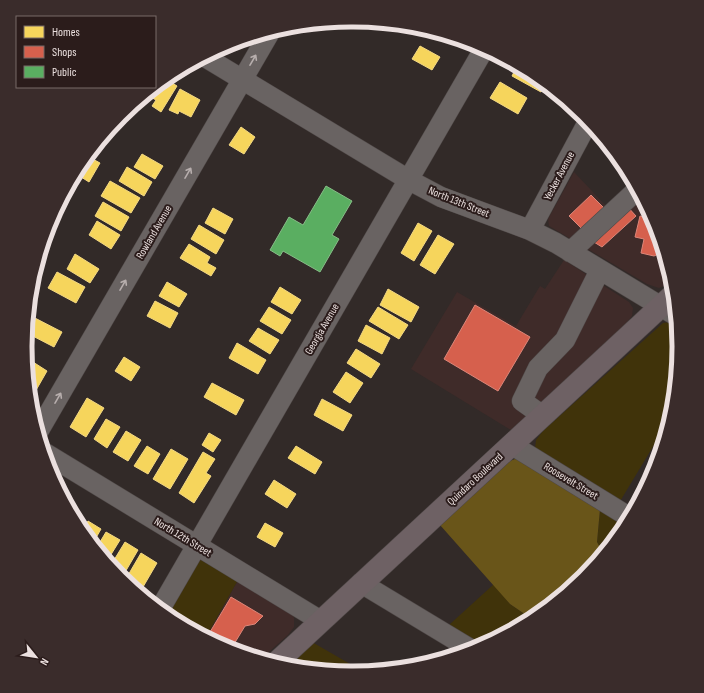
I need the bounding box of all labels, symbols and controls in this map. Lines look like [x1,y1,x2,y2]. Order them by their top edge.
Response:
legend [16,16,156,88]
text: Homes [52,25,80,40]
text: Shops [52,45,77,60]
one-way arrow [250,54,258,66]
text: Public [52,65,77,80]
street label: Yecker Avenue [541,150,577,202]
one-way arrow [184,167,192,179]
street label: North 13th Street [427,184,492,220]
street label: Rowland Avenue [133,203,175,261]
one-way arrow [119,280,127,292]
street label: Georgia Avenue [302,301,342,357]
one-way arrow [54,392,62,404]
street label: Quindaro Boulevard [445,450,506,508]
street label: Roosevelt Street [541,460,601,503]
street label: North 12th Street [152,515,215,560]
north arrow [16,637,56,677]
text: N [37,656,51,668]

